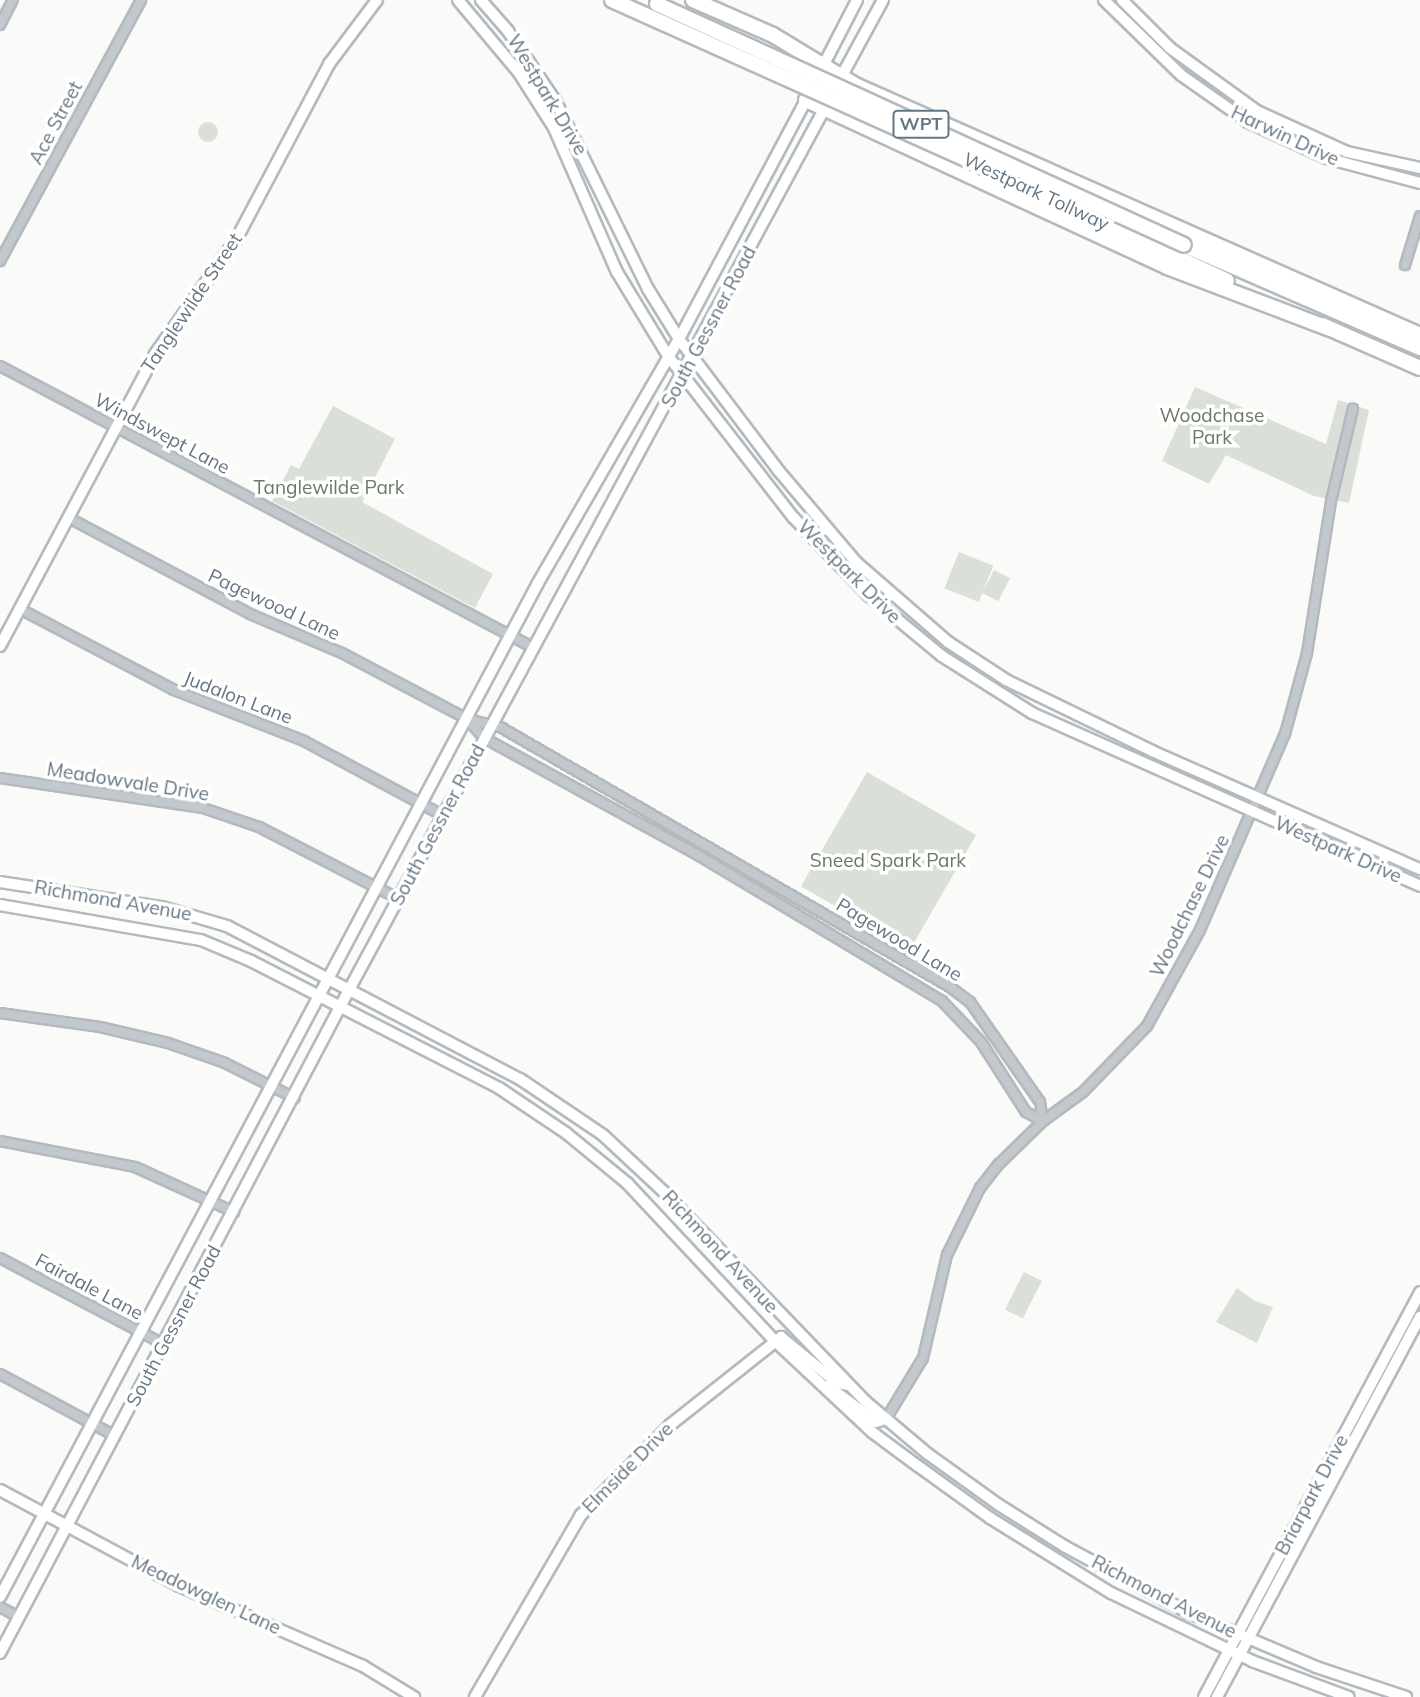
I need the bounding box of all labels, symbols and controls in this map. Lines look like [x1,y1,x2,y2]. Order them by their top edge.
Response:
street label: Westpark Drive [502,31,592,159]
street label: Ace Street [25,78,87,168]
street label: Harwin Drive [1227,101,1343,171]
road number: WPT [891,110,951,139]
street label: Westpark Tollway [959,148,1113,236]
street label: Tanglewilde Street [137,229,247,377]
street label: South Gessner Road [657,242,761,412]
street label: Windswept Lane [90,389,234,479]
park label: Woodchase Park [1160,405,1264,449]
park label: Tanglewilde Park [254,477,404,499]
street label: Westpark Drive [793,516,905,628]
street label: Pagewood Lane [205,565,343,645]
street label: Judalon Lane [180,667,296,729]
street label: South Gessner Road [386,740,490,910]
street label: Meadowvale Drive [45,758,211,806]
street label: Westpark Drive [1271,812,1405,888]
street label: Woodchase Drive [1146,831,1234,981]
park label: Sneed Spark Park [810,850,966,872]
street label: Richmond Avenue [33,876,193,926]
street label: Pagewood Lane [832,893,966,987]
street label: Richmond Avenue [657,1186,783,1318]
street label: South Gessner Road [122,1241,226,1411]
street label: Fairdale Lane [31,1249,147,1325]
street label: Elmside Drive [578,1418,678,1518]
street label: Briarpark Drive [1271,1431,1353,1559]
street label: Meadowglen Lane [128,1550,284,1640]
street label: Richmond Avenue [1088,1551,1240,1643]

